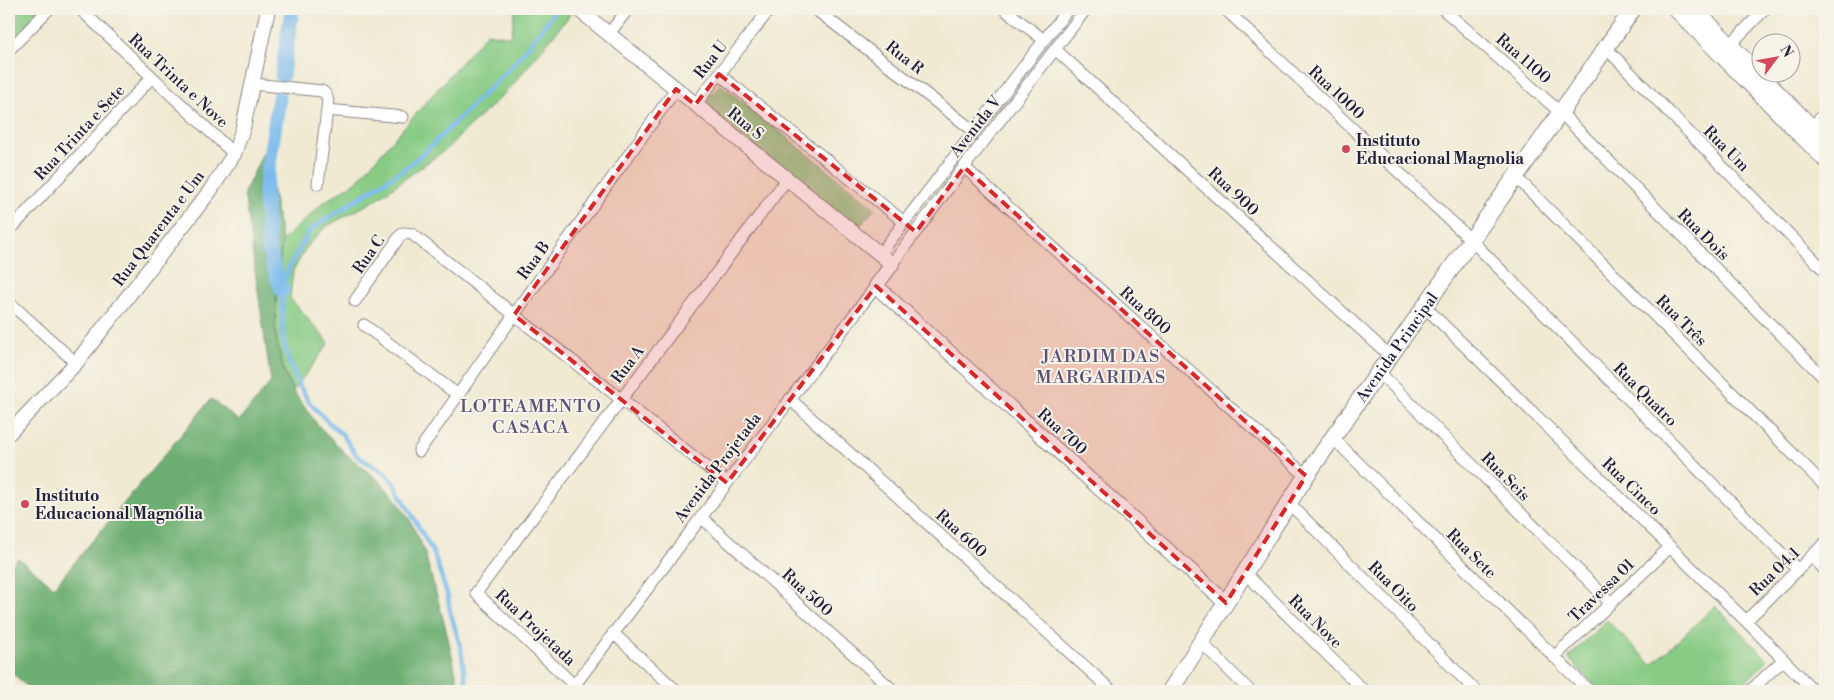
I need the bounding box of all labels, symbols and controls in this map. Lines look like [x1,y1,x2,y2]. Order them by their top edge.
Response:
street label: Rua Trinta e Nove [124,29,232,132]
street label: Rua 1100 [1492,29,1555,88]
north arrow [1752,32,1802,82]
street label: Rua U [690,36,732,83]
street label: Rua R [881,37,928,79]
text: N [1776,42,1797,61]
street label: Rua 1000 [1304,62,1369,124]
street label: Rua Trinta e Sete [30,81,129,185]
street label: Avenida V [945,91,1006,162]
street label: Rua S [723,103,768,144]
street label: Rua Um [1699,121,1754,176]
place label: Instituto Educacional Magnolia [1356,131,1524,169]
marker: Instituto Educacional Magnolia [1340,143,1352,155]
street label: Rua 900 [1204,163,1263,220]
street label: Rua Quarenta e Um [109,167,209,290]
street label: Rua Dois [1673,205,1733,265]
street label: Rua C [348,231,389,278]
street label: Rua B [513,237,554,284]
street label: Rua 800 [1115,282,1175,339]
street label: Avenida Principal [1351,288,1443,407]
street label: Rua Três [1652,291,1711,350]
street label: Rua A [607,341,649,388]
district label: JARDIM DAS MARGARIDAS [1036,345,1166,389]
street label: Rua Quatro [1609,358,1682,431]
district label: LOTEAMENTO CASACA [460,395,602,439]
street label: Rua 700 [1033,404,1091,459]
street label: Avenida Projetada [669,408,766,527]
street label: Rua Seis [1477,448,1534,505]
street label: Rua Cinco [1598,454,1665,520]
place label: Instituto Educacional Magnólia [35,486,203,524]
marker: Instituto Educacional Magnólia [19,498,31,510]
street label: Rua 600 [931,505,991,562]
street label: Rua Sete [1442,525,1500,583]
street label: Rua 04.1 [1745,543,1804,601]
street label: Travessa 01 [1565,554,1639,627]
street label: Rua Oito [1364,557,1423,616]
street label: Rua 500 [778,565,837,621]
street label: Rua Projetada [491,585,580,671]
street label: Rua Nove [1284,591,1346,653]

